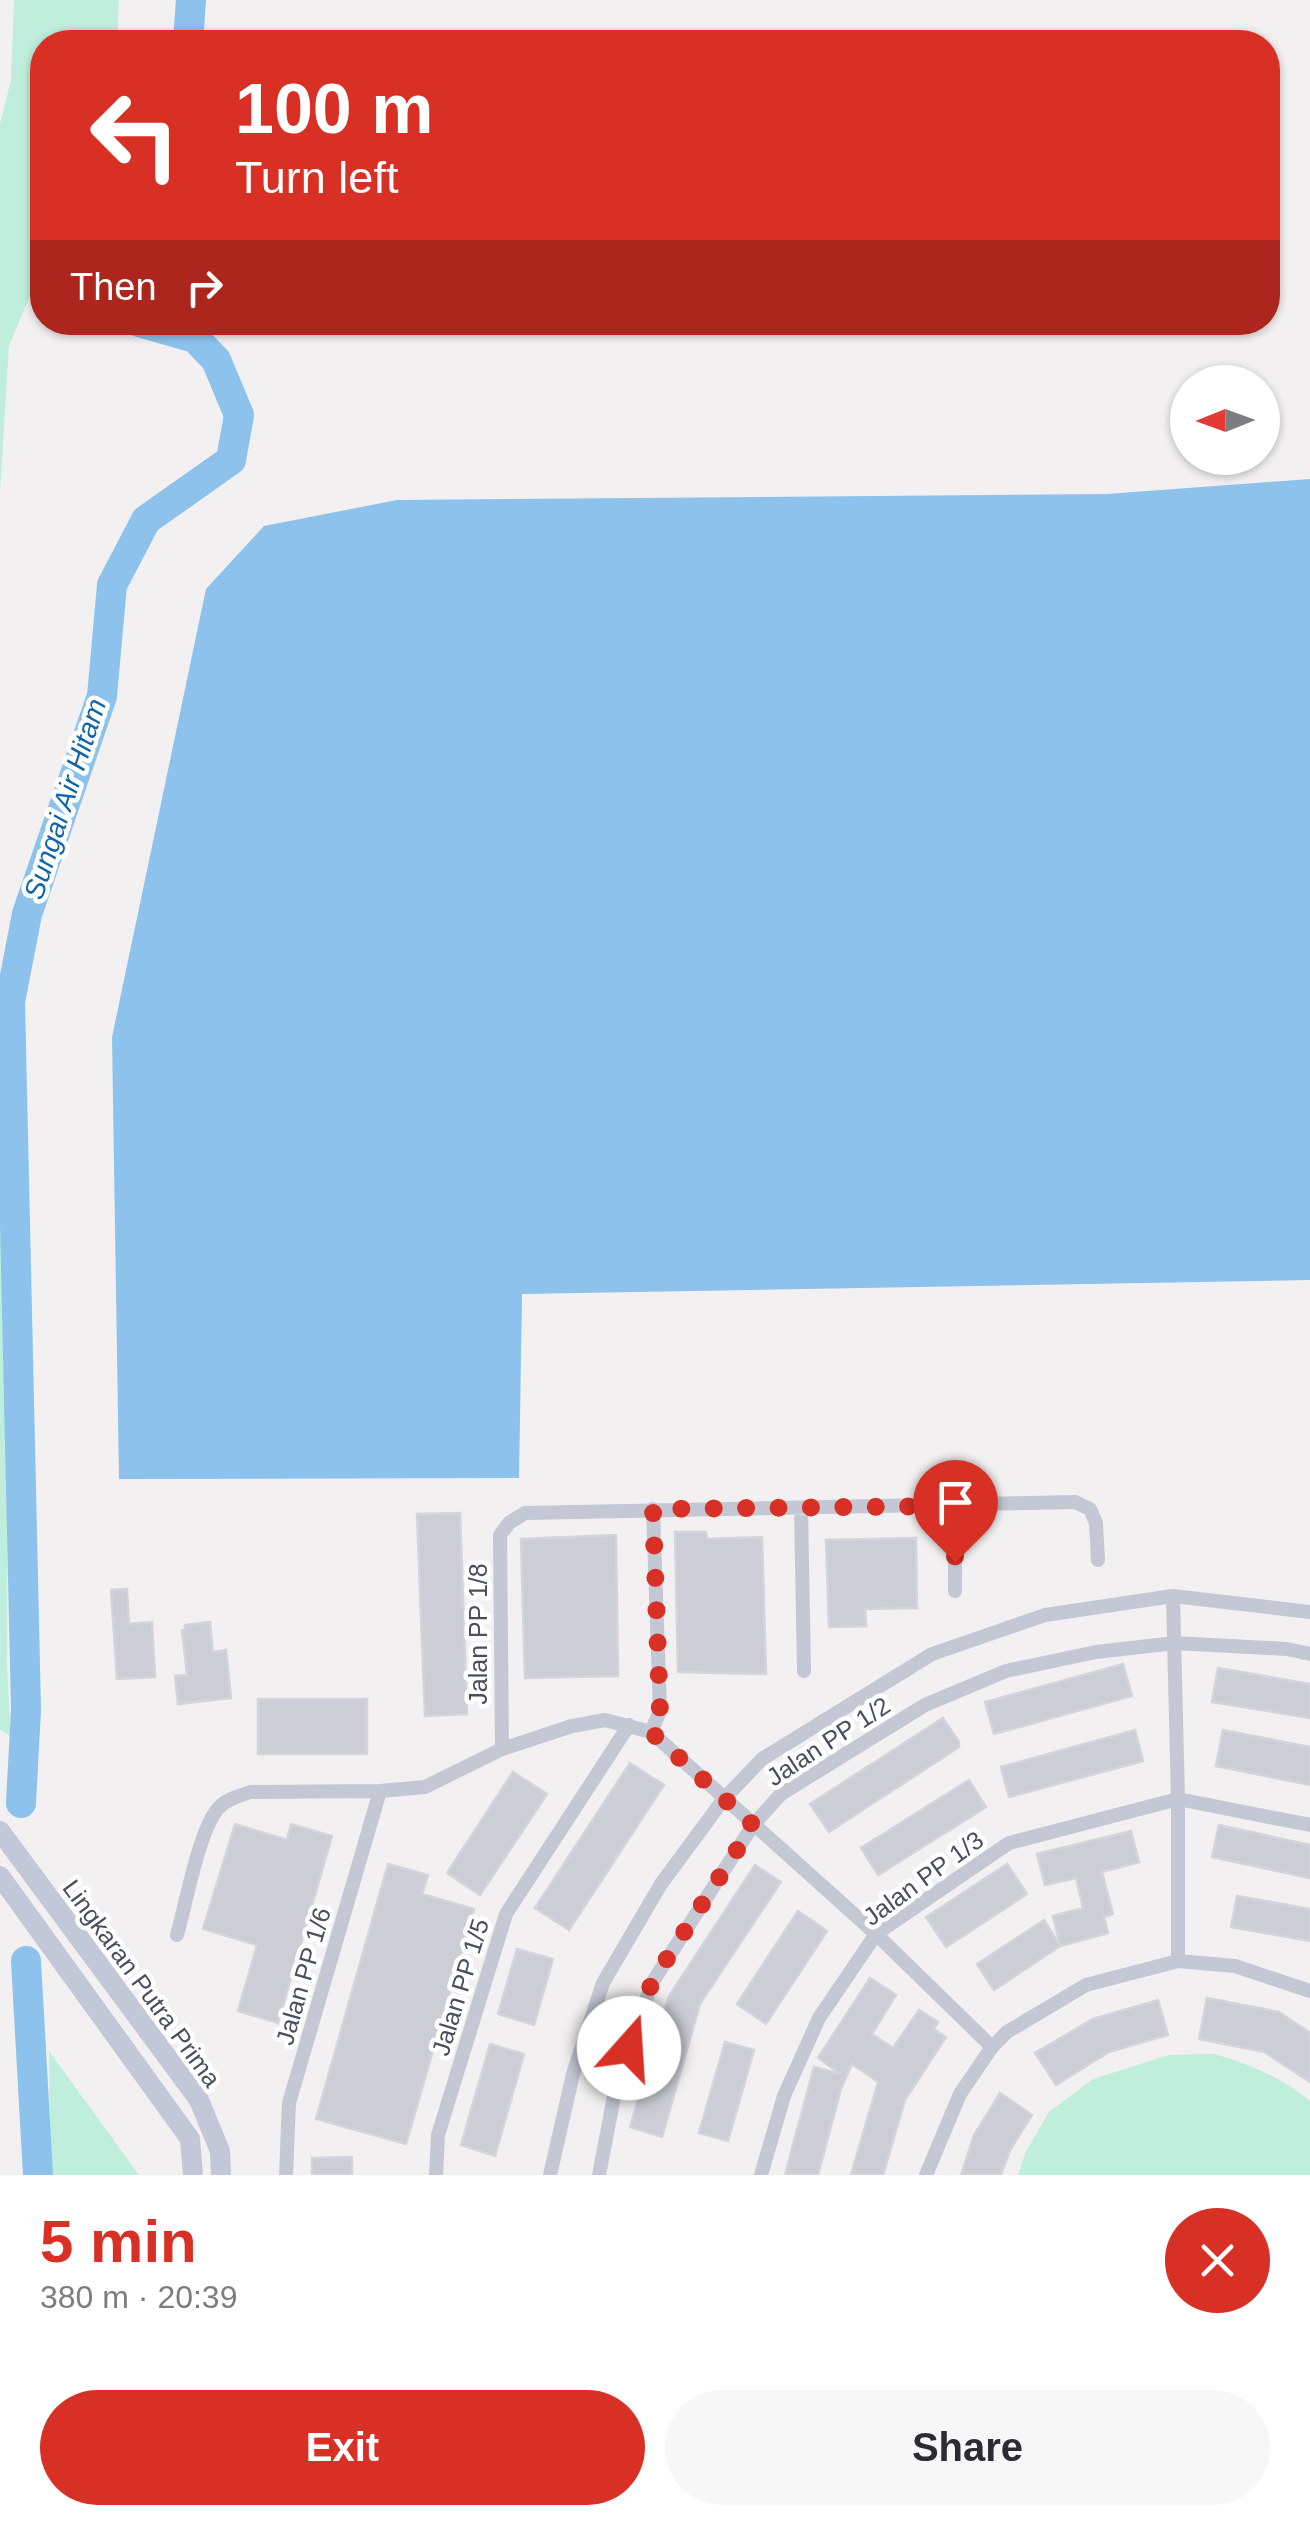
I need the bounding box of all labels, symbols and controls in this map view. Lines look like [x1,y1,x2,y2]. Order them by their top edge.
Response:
icon: left [70,70,200,200]
text: 100 m [235,70,433,148]
text: Turn left [235,152,398,203]
icon: right [177,260,232,315]
text: Then [70,266,157,308]
north arrow [1170,365,1280,475]
map controls [1170,365,1280,475]
water label: Sungai Air Hitam [18,695,112,903]
pin [913,1460,998,1563]
icon: arrive [928,1475,983,1530]
street label: Jalan PP 1/8 [464,1563,492,1705]
street label: Jalan PP 1/2 [761,1691,895,1791]
street label: Jalan PP 1/3 [858,1825,988,1931]
street label: Lingkaran Putra Prima [58,1874,226,2092]
street label: Jalan PP 1/6 [270,1904,336,2048]
street label: Jalan PP 1/5 [426,1915,494,2059]
position arrow [577,1996,681,2100]
text: 5 min [40,2208,197,2275]
button: close [1165,2208,1270,2313]
text: 380 m · 20:39 [40,2279,237,2315]
button: Exit [40,2390,645,2505]
button: Share [665,2390,1270,2505]

